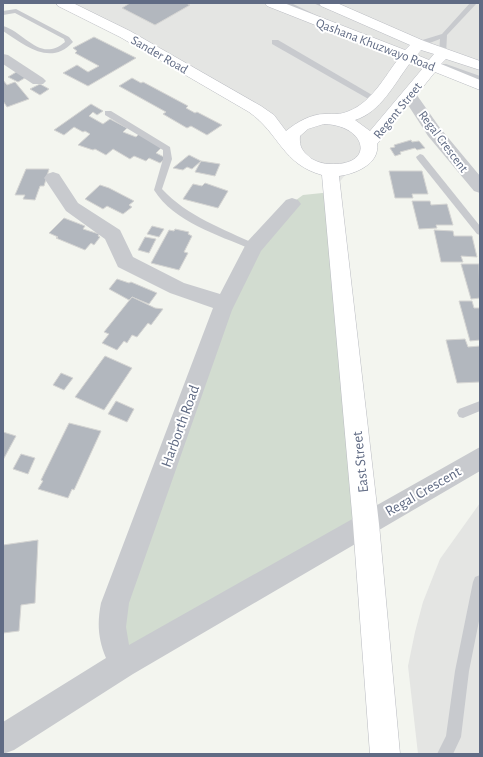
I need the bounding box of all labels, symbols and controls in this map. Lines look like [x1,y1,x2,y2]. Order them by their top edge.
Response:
street label: Qashana Khuzwayo Road [314,17,437,74]
street label: Sander Road [129,34,190,77]
street label: Regent Street [372,80,425,142]
street label: Regal Crescent [415,109,470,175]
street label: Harborth Road [159,383,202,469]
street label: East Street [350,430,371,494]
street label: Regal Crescent [383,464,464,519]

